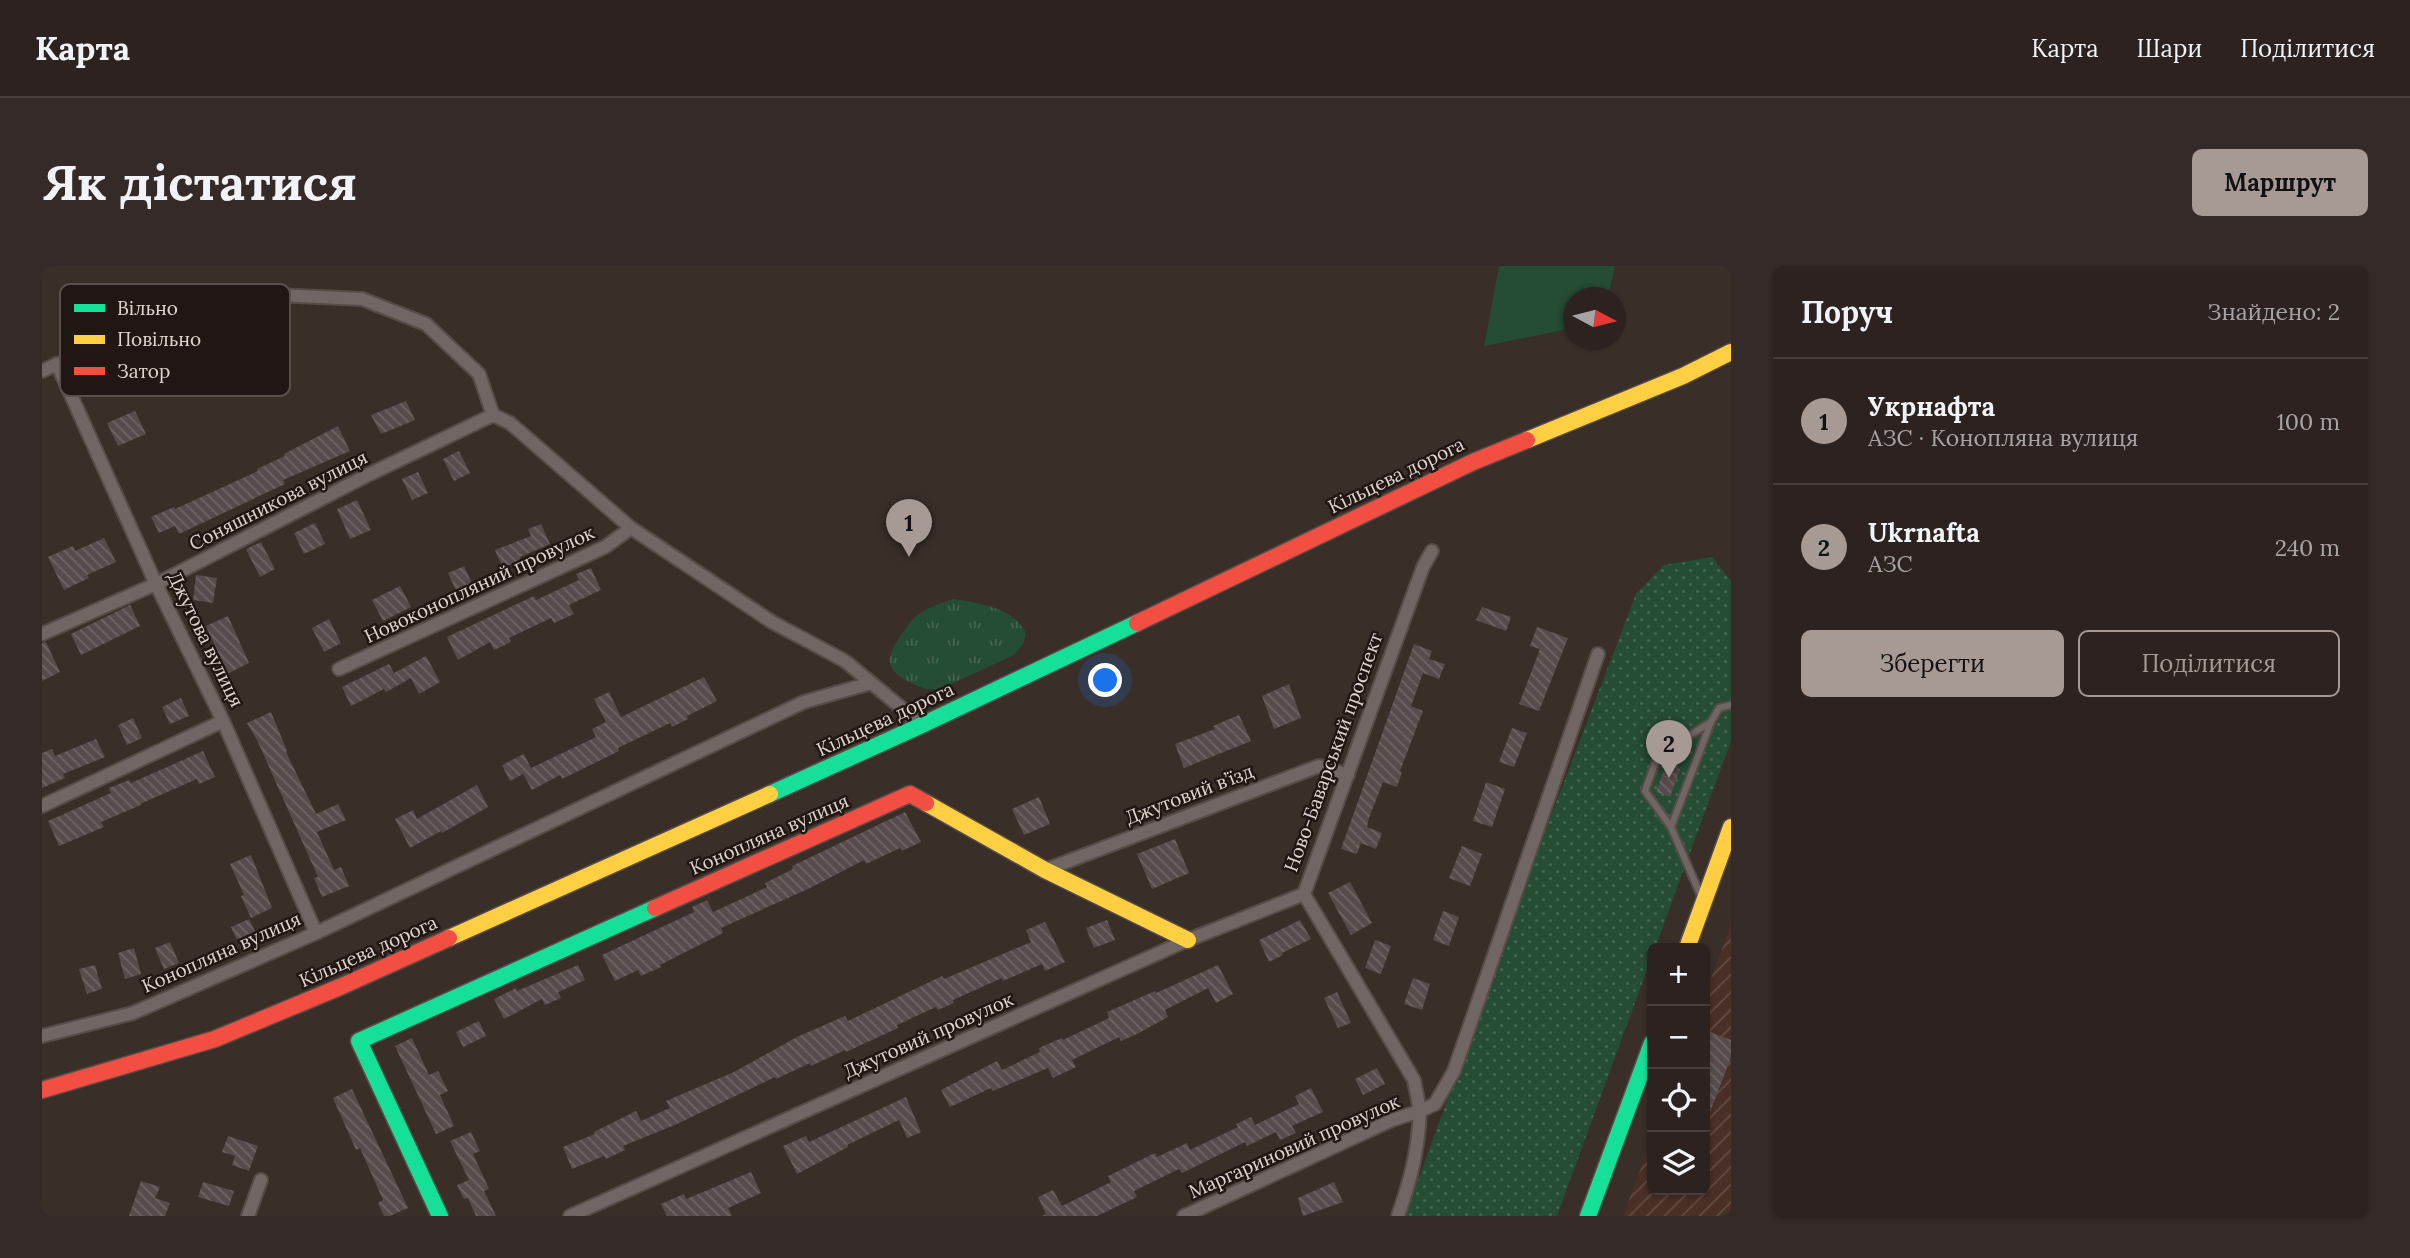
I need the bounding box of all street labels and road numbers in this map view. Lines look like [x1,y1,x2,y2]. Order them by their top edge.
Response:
street label: Кільцева дорога [1324,432,1468,518]
street label: Соняшникова вулиця [185,445,371,555]
street label: Новоконопляний провулок [360,520,599,648]
street label: Джутова вулиця [163,567,249,711]
street label: Ново-Баварський проспект [1278,629,1388,875]
street label: Кільцева дорога [813,677,958,761]
street label: Джутовий в’їзд [1121,758,1257,830]
street label: Конопляна вулиця [686,788,852,880]
street label: Конопляна вулиця [138,906,304,998]
street label: Кільцева дорога [295,910,441,992]
street label: Джутовий провулок [839,986,1018,1083]
street label: Маргариновий провулок [1185,1088,1404,1203]

